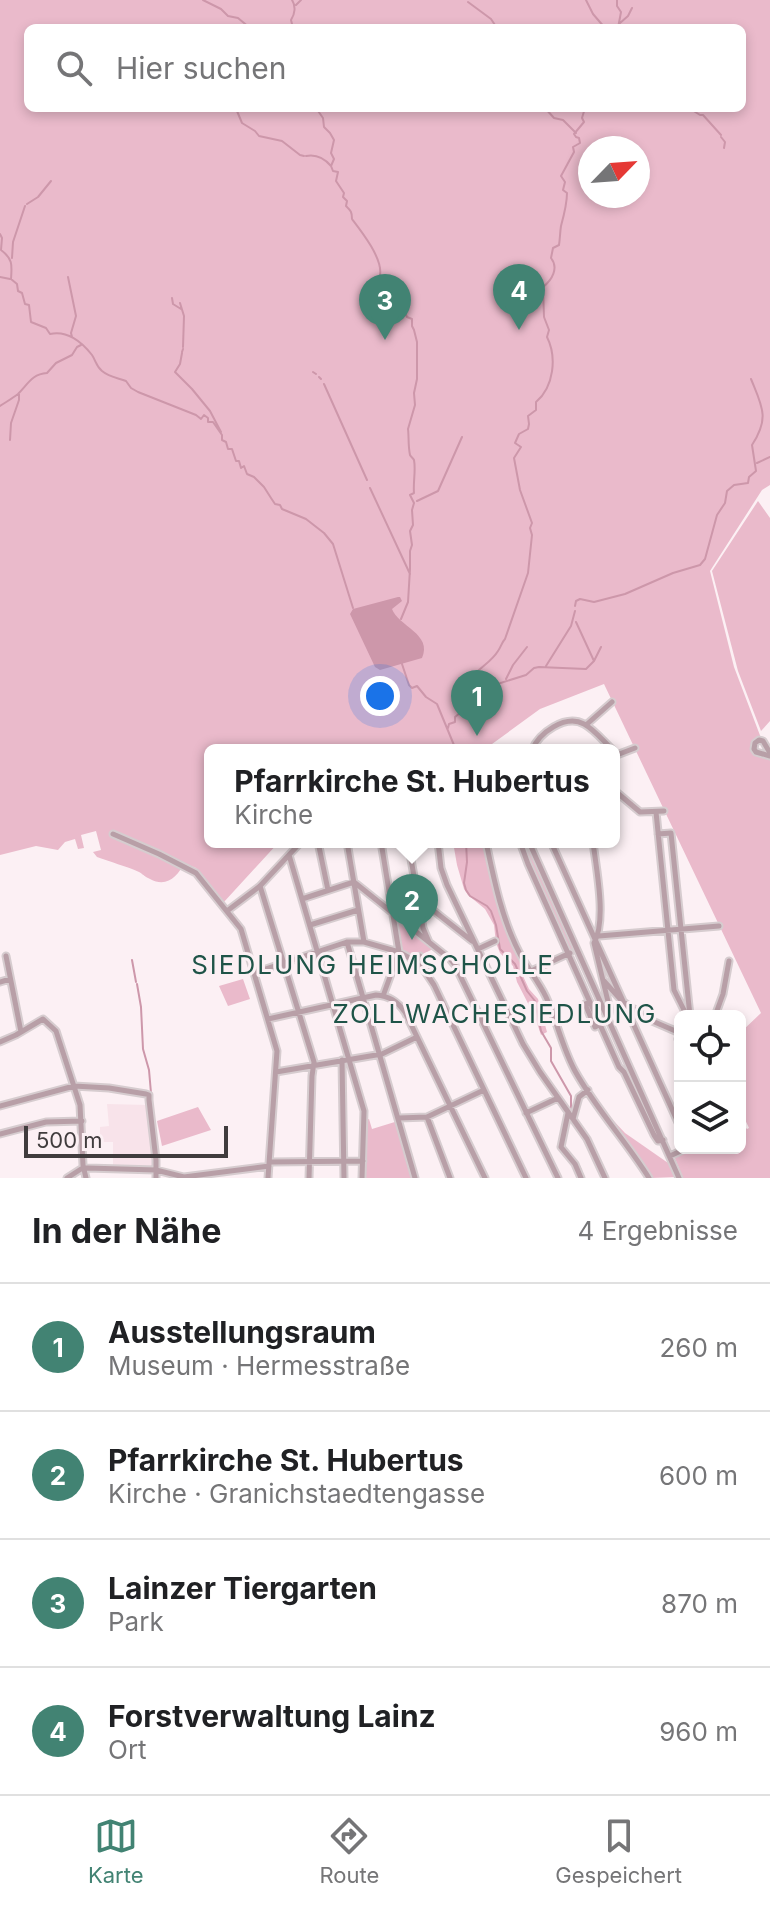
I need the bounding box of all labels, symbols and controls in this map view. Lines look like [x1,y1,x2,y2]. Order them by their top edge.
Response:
search box [24,24,746,112]
icon: search [52,46,96,90]
text: Hier suchen [116,50,286,86]
north arrow [578,136,650,208]
pin: 4 [493,264,545,330]
pin: 3 [359,274,411,340]
pin: 1 [451,670,503,736]
your location [360,676,400,716]
popup [204,744,620,848]
text: Pfarrkirche St. Hubertus [234,763,590,799]
text: Kirche [234,799,313,830]
pin: 2 [386,874,438,940]
district label: SIEDLUNG HEIMSCHOLLE [191,949,555,980]
district label: ZOLLWACHESIEDLUNG [333,998,658,1029]
map controls [674,1010,746,1154]
button: locate [674,1010,746,1082]
button: layers [674,1082,746,1154]
scale bar [24,1122,228,1158]
text: 500 m [36,1127,103,1153]
text: In der Nähe [32,1210,221,1251]
text: 4 Ergebnisse [578,1215,738,1246]
text: Ausstellungsraum [108,1314,376,1350]
text: 1 [52,1332,64,1363]
text: 260 m [660,1332,738,1363]
text: Museum · Hermesstraße [108,1350,410,1381]
text: Pfarrkirche St. Hubertus [108,1442,464,1478]
text: 2 [50,1460,66,1491]
text: 600 m [659,1460,738,1491]
text: Kirche · Granichstaedtengasse [108,1478,485,1509]
text: Lainzer Tiergarten [108,1570,377,1606]
text: 3 [50,1588,66,1619]
text: 870 m [661,1588,738,1619]
text: Park [108,1606,164,1637]
text: Forstverwaltung Lainz [108,1698,436,1734]
text: 4 [49,1716,67,1747]
text: 960 m [659,1716,738,1747]
text: Ort [108,1734,147,1765]
tab: Karte [88,1814,144,1888]
tab: Route [319,1814,379,1888]
tab: Gespeichert [555,1814,682,1888]

